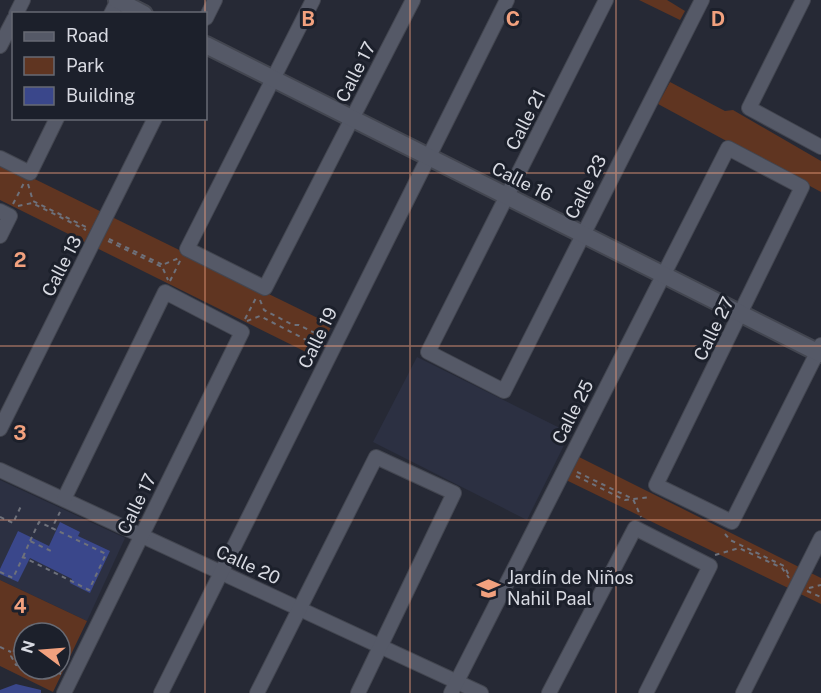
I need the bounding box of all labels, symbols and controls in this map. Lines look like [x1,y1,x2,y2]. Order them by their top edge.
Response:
text: B [301,7,315,31]
text: C [506,7,520,31]
text: D [711,7,725,31]
legend [12,12,207,120]
text: Road [66,25,109,46]
street label: Calle 17 [331,38,380,105]
text: Park [66,55,104,76]
text: Building [66,85,135,106]
street label: Calle 21 [501,86,550,153]
street label: Calle 23 [561,151,611,222]
street label: Calle 16 [488,157,556,206]
street label: Calle 13 [37,232,86,300]
text: 2 [14,248,26,272]
street label: Calle 27 [689,293,738,364]
street label: Calle 19 [294,304,341,372]
street label: Calle 25 [548,376,598,447]
text: 3 [13,421,27,445]
street label: Calle 17 [113,470,160,538]
street label: Calle 20 [213,541,284,589]
place label: Jardín de Niños Nahil Paal [507,567,634,609]
school or university icon: Jardín de Niños Nahil Paal [476,575,502,601]
text: 4 [13,594,27,618]
north arrow [12,621,72,681]
text: N [17,638,39,656]

